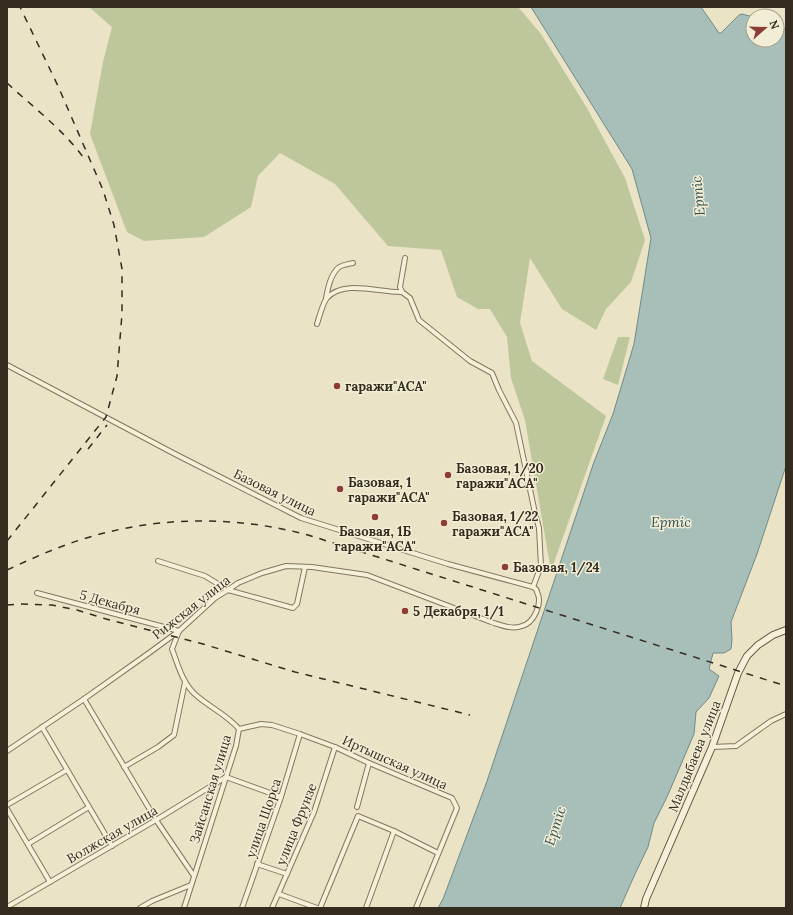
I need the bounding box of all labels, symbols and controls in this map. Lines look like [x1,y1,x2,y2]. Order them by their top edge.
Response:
north arrow [745,8,785,48]
text: N [766,18,783,31]
water label: Ертіс [687,175,709,217]
place label: гаражи"ACА" [345,378,427,395]
marker: гаражи"ACА" [332,381,342,391]
place label: Базовая, 1/20 гаражи"ACА" [456,460,544,492]
street label: Базовая улица [231,465,319,520]
marker: Базовая, 1/20 гаражи"ACА" [443,470,453,480]
place label: Базовая, 1 гаражи"ACА" [348,474,430,506]
marker: Базовая, 1 гаражи"ACА" [335,484,345,494]
place label: Базовая, 1/22 гаражи"ACА" [452,508,539,540]
marker: Базовая, 1Б гаражи"ACА" [370,512,380,522]
water label: Ертіс [651,513,691,531]
marker: Базовая, 1/22 гаражи"ACА" [439,518,449,528]
place label: Базовая, 1Б гаражи"ACА" [334,523,416,555]
place label: Базовая, 1/24 [513,559,600,576]
marker: Базовая, 1/24 [500,562,510,572]
street label: Рижская улица [149,571,234,643]
street label: 5 Декабря [78,586,142,619]
place label: 5 Декабря, 1/1 [413,603,504,620]
marker: 5 Декабря, 1/1 [400,606,410,616]
street label: Малдыбаева улица [664,698,725,814]
street label: Зайсанская улица [186,732,235,846]
street label: Иртышская улица [340,732,450,793]
street label: улица Щорса [242,776,285,860]
street label: улица Фрунзе [272,781,321,868]
street label: Волжская улица [64,801,161,867]
water label: Ертіс [540,804,570,848]

